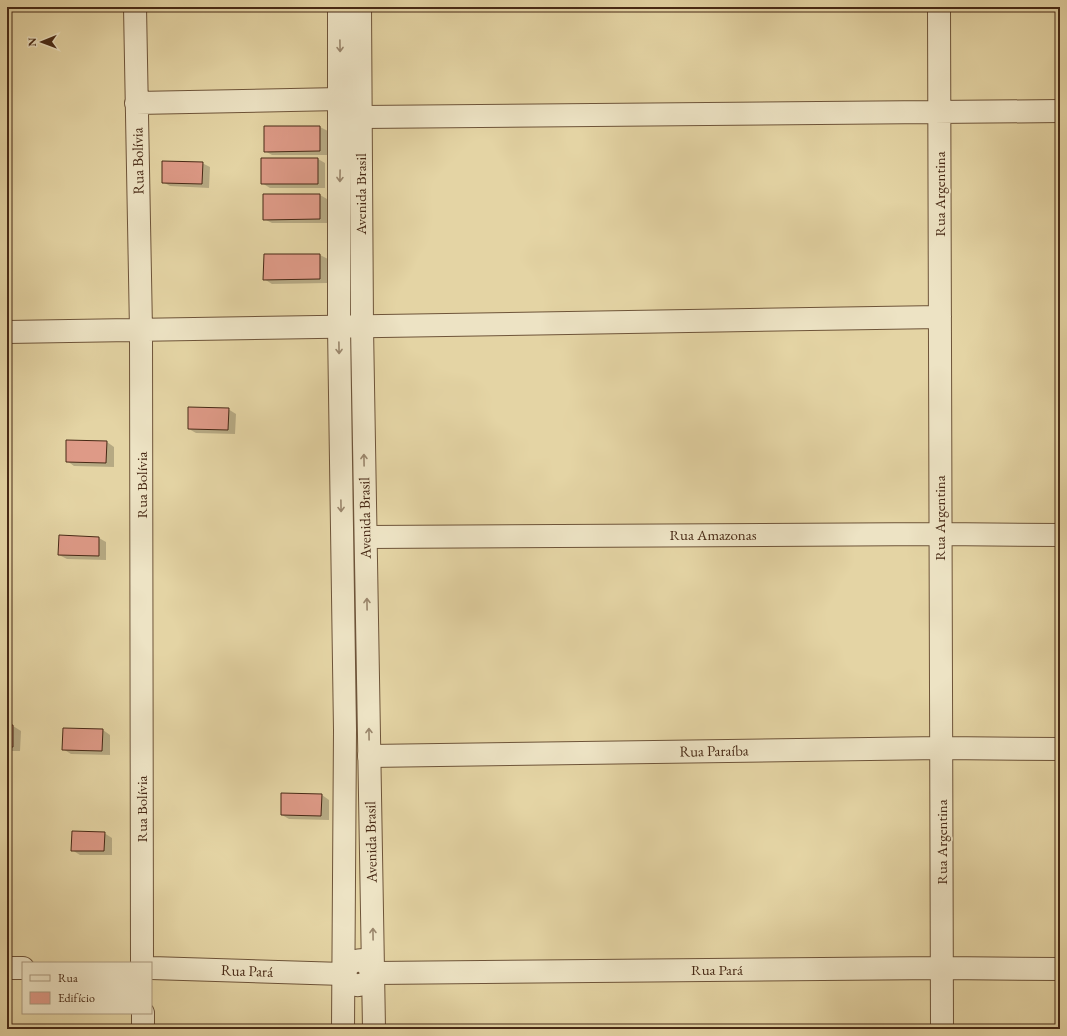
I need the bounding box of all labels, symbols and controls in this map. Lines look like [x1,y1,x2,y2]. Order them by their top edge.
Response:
north arrow [22,22,62,62]
text: N [25,38,39,47]
one-way arrow [336,39,344,52]
street label: Rua Bolívia [127,127,148,195]
street label: Rua Argentina [930,151,949,237]
street label: Avenida Brasil [351,153,370,236]
one-way arrow [336,169,343,182]
one-way arrow [335,341,343,354]
street label: Rua Bolívia [132,451,151,519]
one-way arrow [360,454,368,467]
street label: Rua Argentina [930,475,949,561]
street label: Avenida Brasil [354,477,375,560]
one-way arrow [337,499,345,512]
street label: Rua Amazonas [669,525,757,544]
one-way arrow [363,598,370,611]
one-way arrow [365,728,373,741]
street label: Rua Paraíba [679,740,749,761]
street label: Rua Bolívia [132,775,151,843]
street label: Rua Argentina [932,799,951,885]
street label: Avenida Brasil [360,801,381,884]
one-way arrow [369,928,377,941]
street label: Rua Pará [221,960,273,981]
street label: Rua Pará [691,960,743,979]
legend [22,962,152,1014]
text: Rua [58,970,78,986]
text: Edifício [58,990,95,1006]

